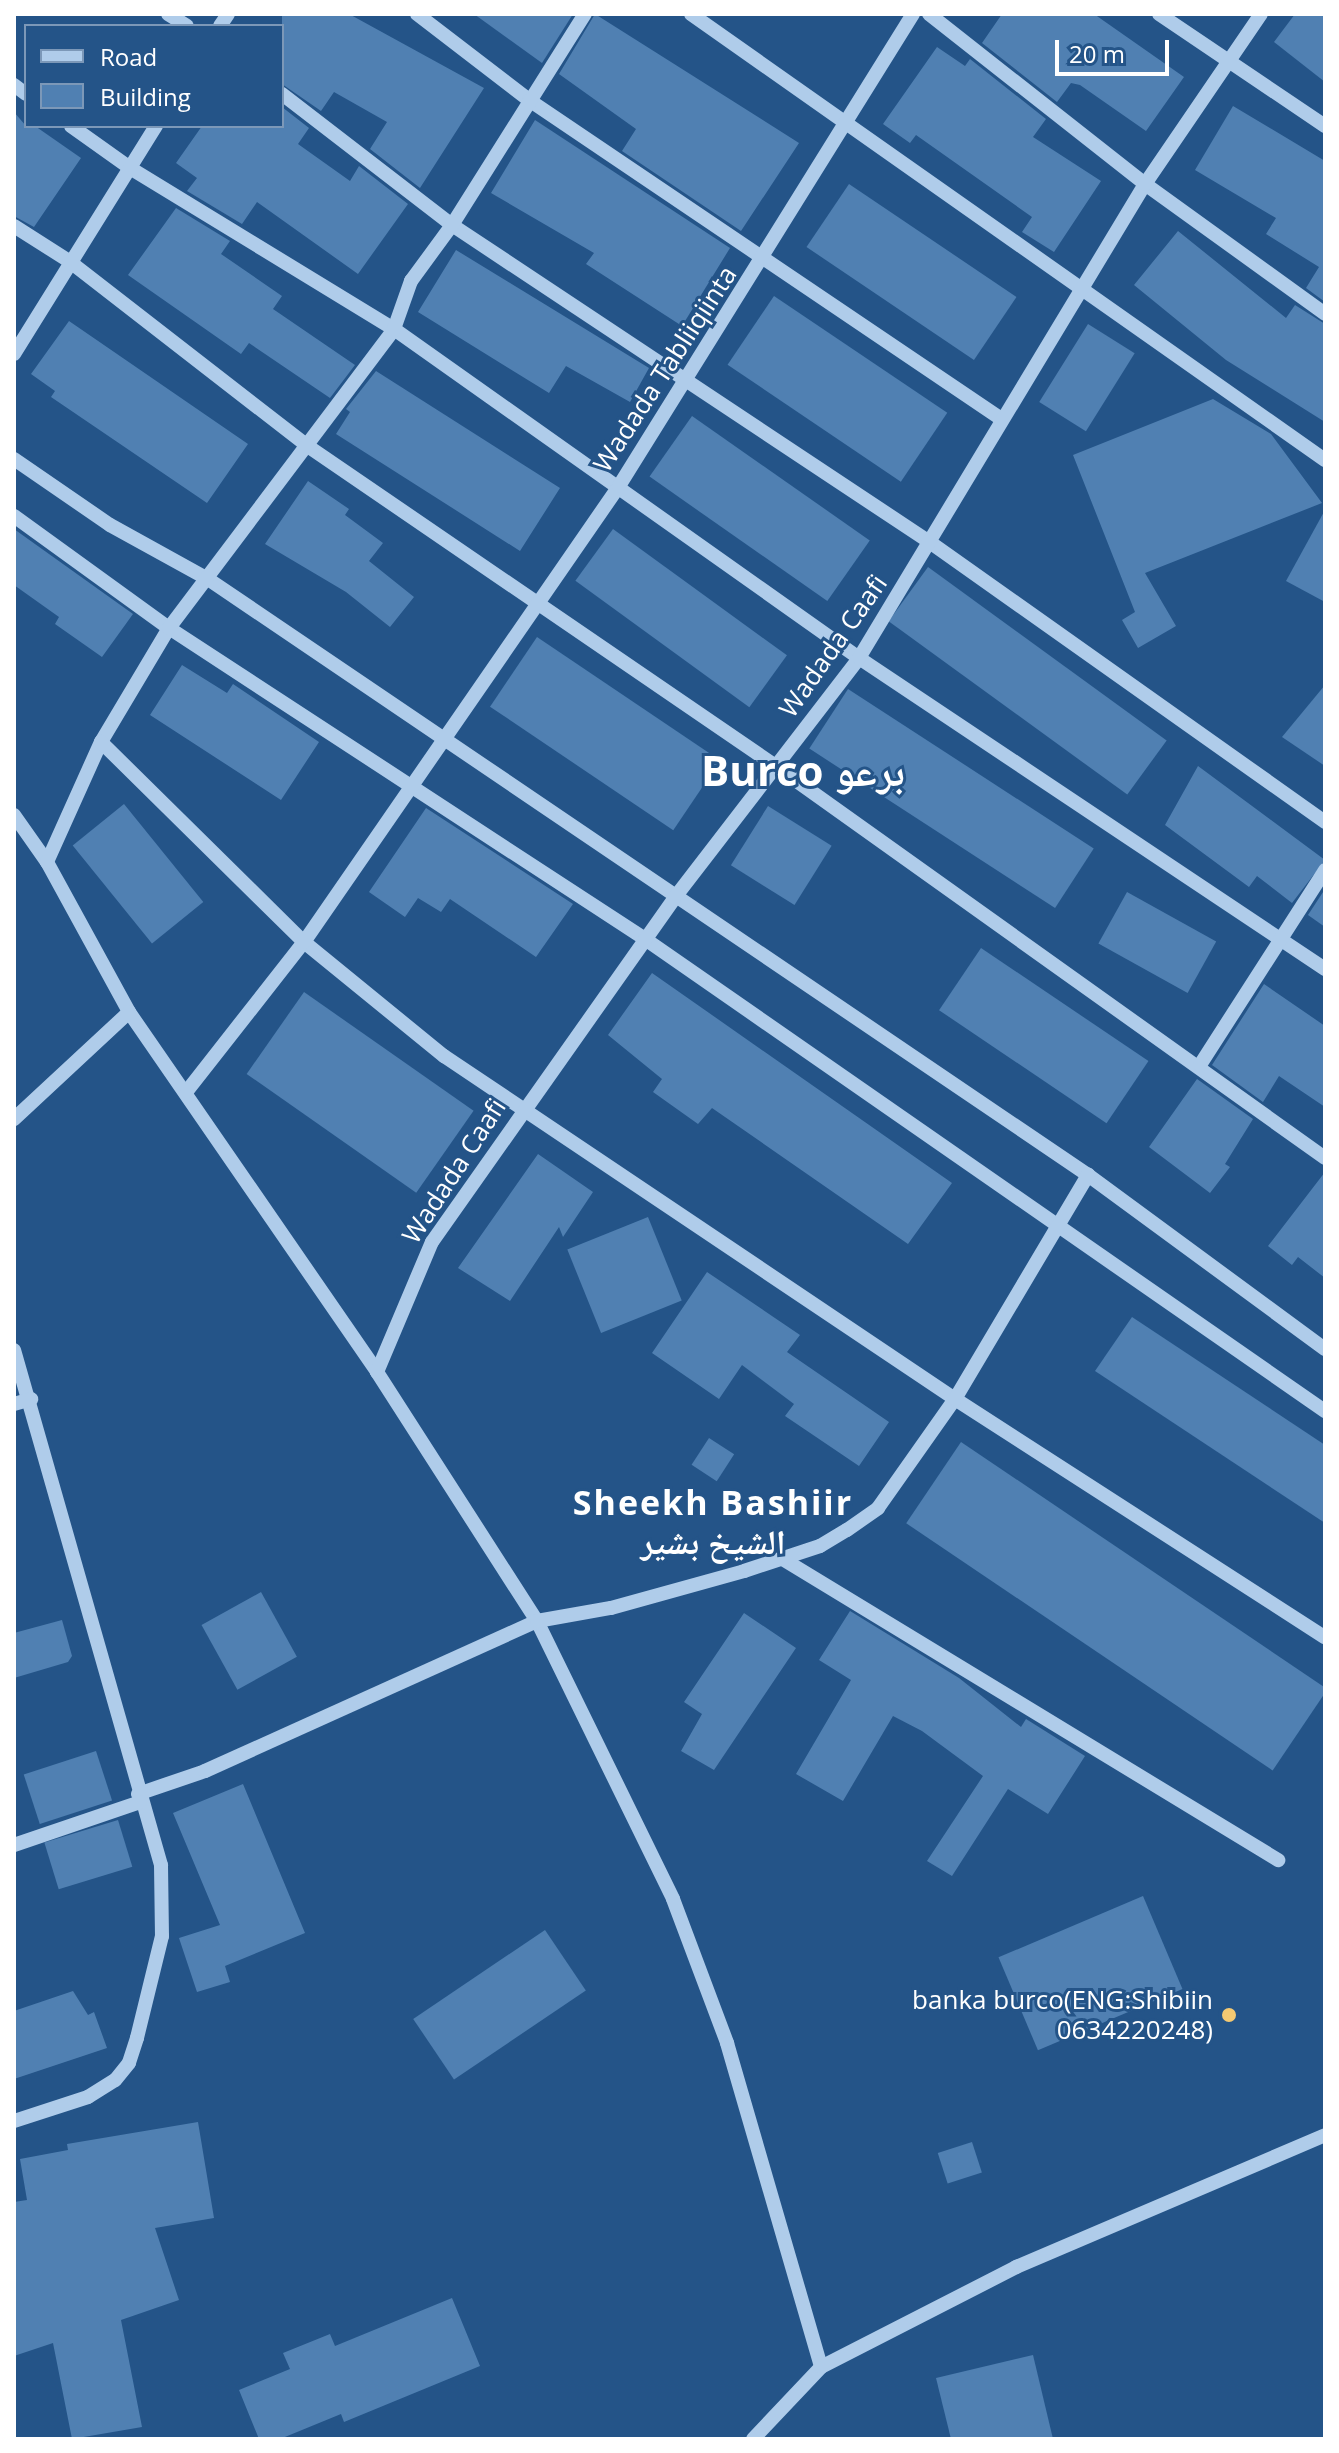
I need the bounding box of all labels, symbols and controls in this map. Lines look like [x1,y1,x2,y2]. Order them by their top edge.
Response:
legend [24,24,284,128]
scale bar [1059,24,1173,74]
text: 20 m [1069,37,1125,70]
text: Road [100,40,157,73]
text: Building [100,80,191,113]
street label: Wadada Tabliiqiinta [587,260,743,478]
street label: Wadada Caafi [772,569,894,723]
district label: Burco برعو [701,745,905,795]
street label: Wadada Caafi [396,1093,512,1249]
district label: Sheekh Bashiir الشيخ بشير [573,1482,853,1562]
place label: banka burco(ENG:Shibiin 0634220248) [912,1984,1213,2046]
marker: banka burco(ENG:Shibiin 0634220248) [1220,2006,1238,2024]

